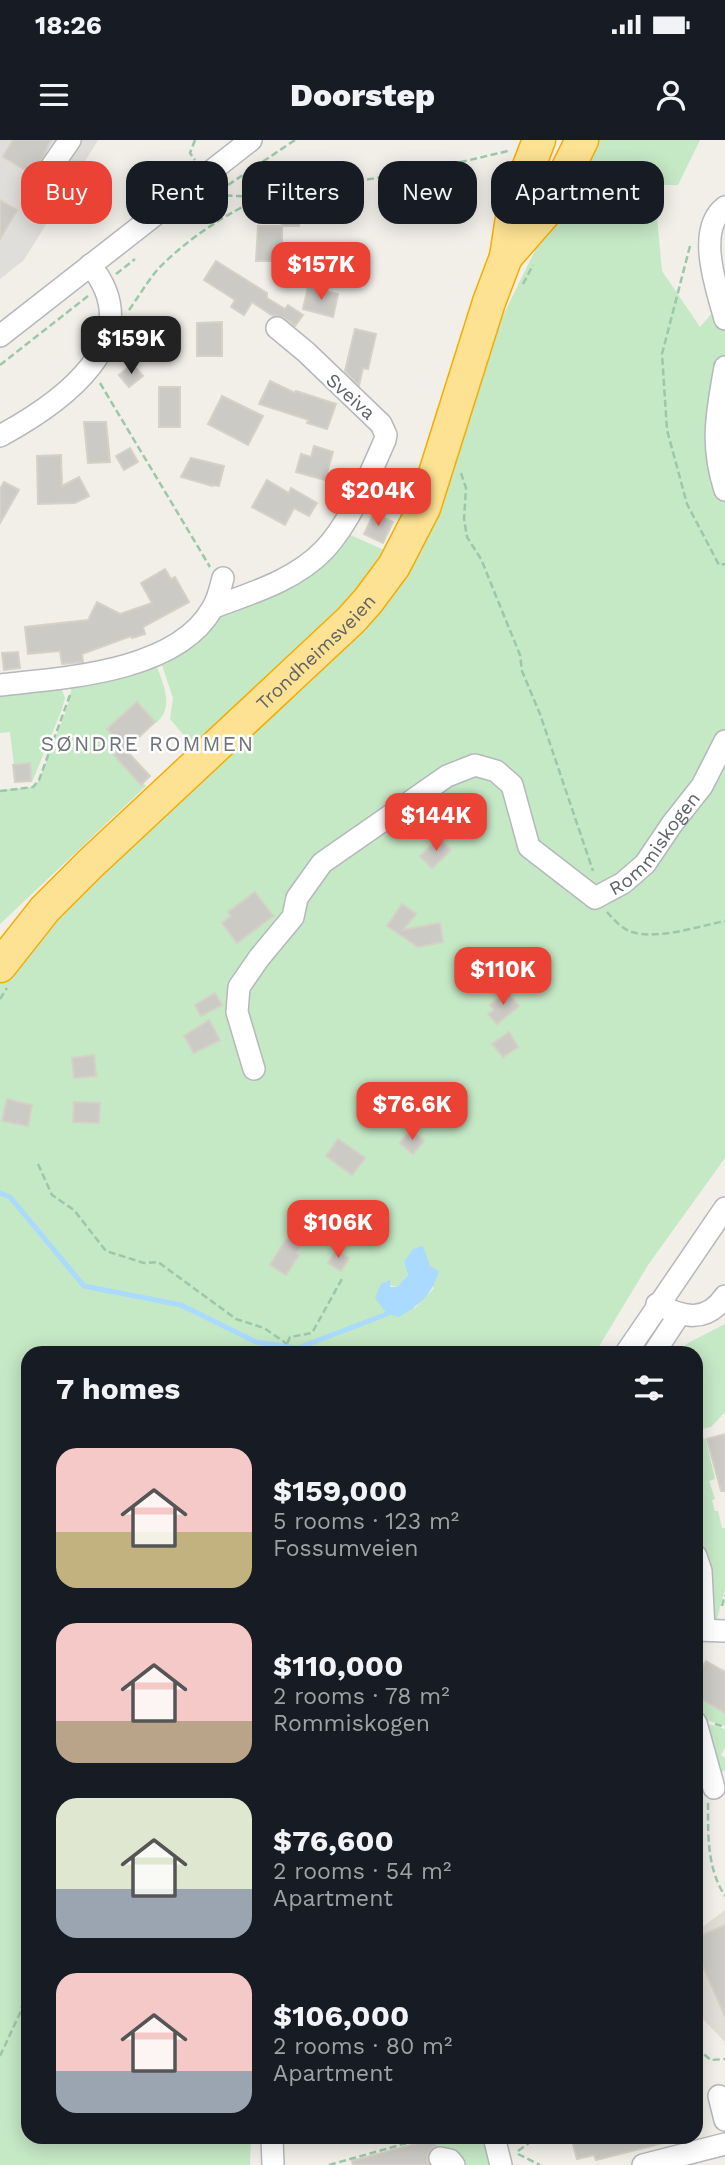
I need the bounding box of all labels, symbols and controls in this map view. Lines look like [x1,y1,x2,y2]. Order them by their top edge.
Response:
text: 18:26 [35,10,102,40]
icon: menu [35,76,73,114]
text: Doorstep [290,76,435,114]
icon: person [652,76,690,114]
chip: Buy [21,161,112,224]
chip: Rent [126,161,228,224]
chip: Filters [242,161,364,224]
chip: New [378,161,477,224]
chip: Apartment [491,161,664,224]
pin: $157K [272,242,370,302]
text: $157K [287,251,355,278]
pin: $159K [82,316,180,376]
text: $159K [97,325,165,352]
street label: Sveiva [321,368,380,425]
pin: $204K [329,468,427,528]
text: $204K [341,477,415,504]
street label: Trondheimsveien [251,590,381,715]
district label: SØNDRE ROMMEN [41,731,255,756]
street label: Rommiskogen [605,787,705,900]
pin: $144K [387,794,485,853]
text: $144K [401,802,471,829]
pin: $110K [454,948,552,1007]
text: $110K [470,956,536,983]
pin: $76.6K [355,1082,469,1142]
text: $76.6K [373,1091,451,1118]
pin: $106K [289,1200,387,1260]
text: $106K [303,1209,373,1236]
icon: filters [630,1369,668,1407]
text: 7 homes [56,1371,180,1406]
text: $159,000 [273,1473,407,1508]
icon: home [112,1476,196,1560]
text: 5 rooms · 123 m² [273,1508,459,1535]
text: Fossumveien [273,1535,418,1562]
text: $110,000 [273,1648,404,1683]
icon: home [112,1651,196,1735]
text: 2 rooms · 78 m² [273,1683,450,1710]
text: Rommiskogen [273,1710,430,1737]
text: $76,600 [273,1823,394,1858]
icon: home [112,1826,196,1910]
text: 2 rooms · 54 m² [273,1858,451,1885]
text: Apartment [273,1885,393,1912]
text: $106,000 [273,1998,409,2033]
icon: home [112,2001,196,2085]
text: 2 rooms · 80 m² [273,2033,452,2060]
text: Apartment [273,2060,393,2087]

